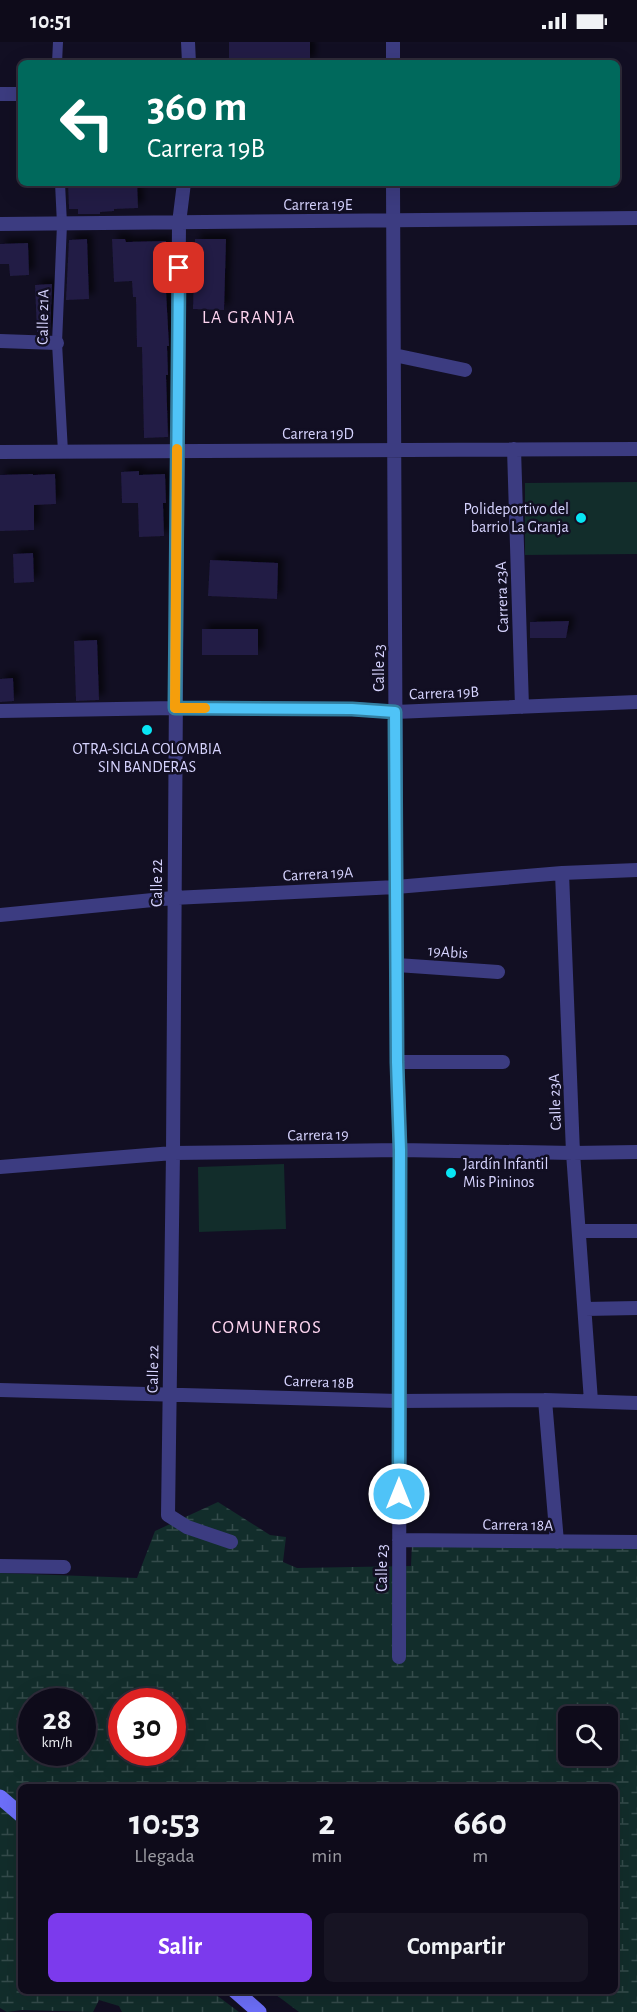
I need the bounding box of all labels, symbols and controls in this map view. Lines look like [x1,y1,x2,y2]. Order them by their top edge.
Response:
text: 10:51 [30,10,72,32]
icon: left [48,84,126,162]
text: 360 m [147,86,248,128]
text: Carrera 19B [147,135,265,162]
street label: Carrera 19E [283,197,353,213]
pin [153,242,204,293]
icon: arrive [162,251,195,284]
street label: Calle 21A [35,289,51,345]
district label: LA GRANJA [202,309,296,327]
street label: Carrera 19D [282,426,354,442]
place label: Polideportivo del barrio La Granja [463,501,569,536]
marker: Polideportivo del barrio La Granja [574,511,588,525]
street label: Carrera 23A [493,561,511,633]
street label: Calle 23 [371,644,387,692]
street label: Carrera 19B [409,684,479,702]
marker: OTRA-SIGLA COLOMBIA SIN BANDERAS [140,723,154,737]
place label: OTRA-SIGLA COLOMBIA SIN BANDERAS [73,741,221,775]
street label: Calle 22 [149,859,165,907]
street label: Carrera 19A [282,864,354,884]
street label: 19Abis [427,943,469,961]
street label: Calle 23A [546,1073,564,1131]
street label: Carrera 19 [287,1126,349,1144]
place label: Jardín Infantil Mis Pininos [463,1156,548,1190]
marker: Jardín Infantil Mis Pininos [444,1166,458,1180]
district label: COMUNEROS [212,1319,322,1337]
street label: Calle 22 [145,1345,161,1393]
street label: Carrera 18B [284,1373,354,1391]
position arrow [367,1462,431,1526]
street label: Carrera 18A [483,1516,553,1534]
street label: Calle 23 [374,1544,390,1592]
speed limit sign: 30 [108,1688,186,1766]
text: 28 [43,1705,71,1735]
map controls [558,1706,618,1766]
button: search [558,1706,618,1766]
text: km/h [42,1735,72,1750]
text: 10:53 [129,1805,200,1841]
text: 2 [318,1805,335,1841]
text: 660 [453,1805,507,1841]
text: Llegada [134,1846,195,1866]
text: min [311,1846,342,1866]
text: m [472,1846,488,1866]
button: Salir [48,1913,312,1982]
button: Compartir [324,1913,588,1982]

